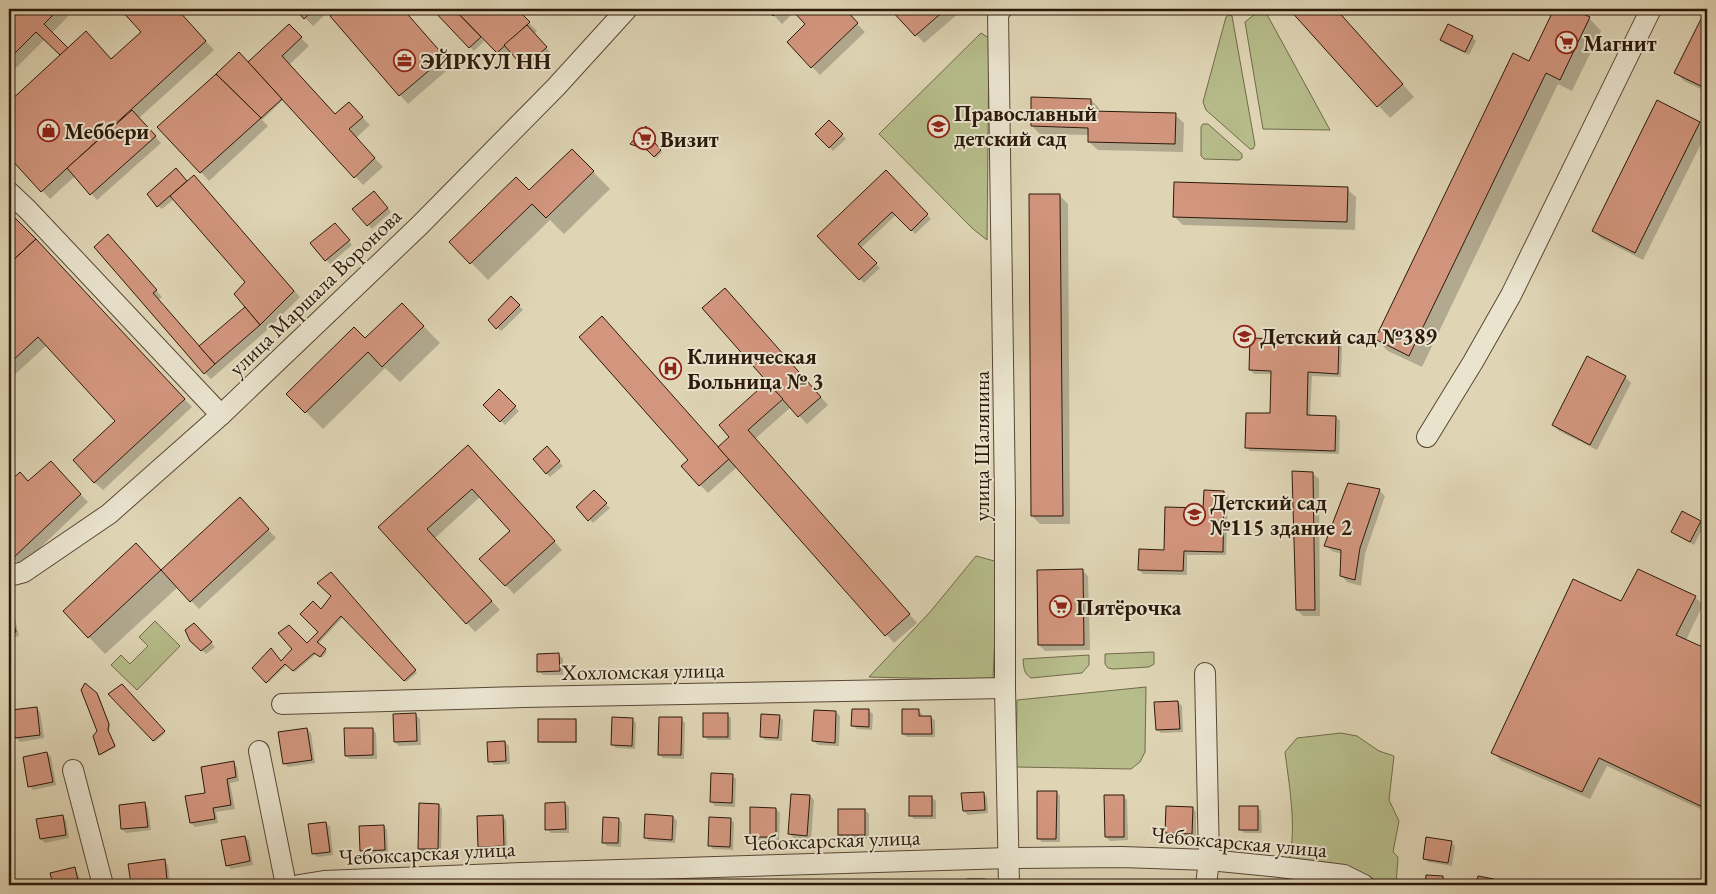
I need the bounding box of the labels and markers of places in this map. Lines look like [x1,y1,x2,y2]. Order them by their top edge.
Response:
place label: Магнит [1583,29,1657,58]
supermarket icon: Магнит [1555,31,1579,55]
place label: ЭЙРКУЛ НН [420,47,551,76]
office icon: ЭЙРКУЛ НН [392,49,416,73]
place label: Православный детский сад [954,99,1097,153]
school or university icon: Православный детский сад [926,114,950,138]
place label: Меббери [64,117,149,146]
shop icon: Меббери [36,119,60,143]
place label: Визит [660,125,719,154]
supermarket icon: Визит [632,127,656,151]
place label: Детский сад №389 [1260,322,1437,351]
school or university icon: Детский сад №389 [1232,324,1256,348]
place label: Клиническая Больница № 3 [687,342,824,396]
hospital icon: Клиническая Больница № 3 [659,357,683,381]
place label: Детский сад №115 здание 2 [1210,488,1352,542]
school or university icon: Детский сад №115 здание 2 [1182,503,1206,527]
place label: Пятёрочка [1076,593,1182,622]
supermarket icon: Пятёрочка [1048,595,1072,619]

